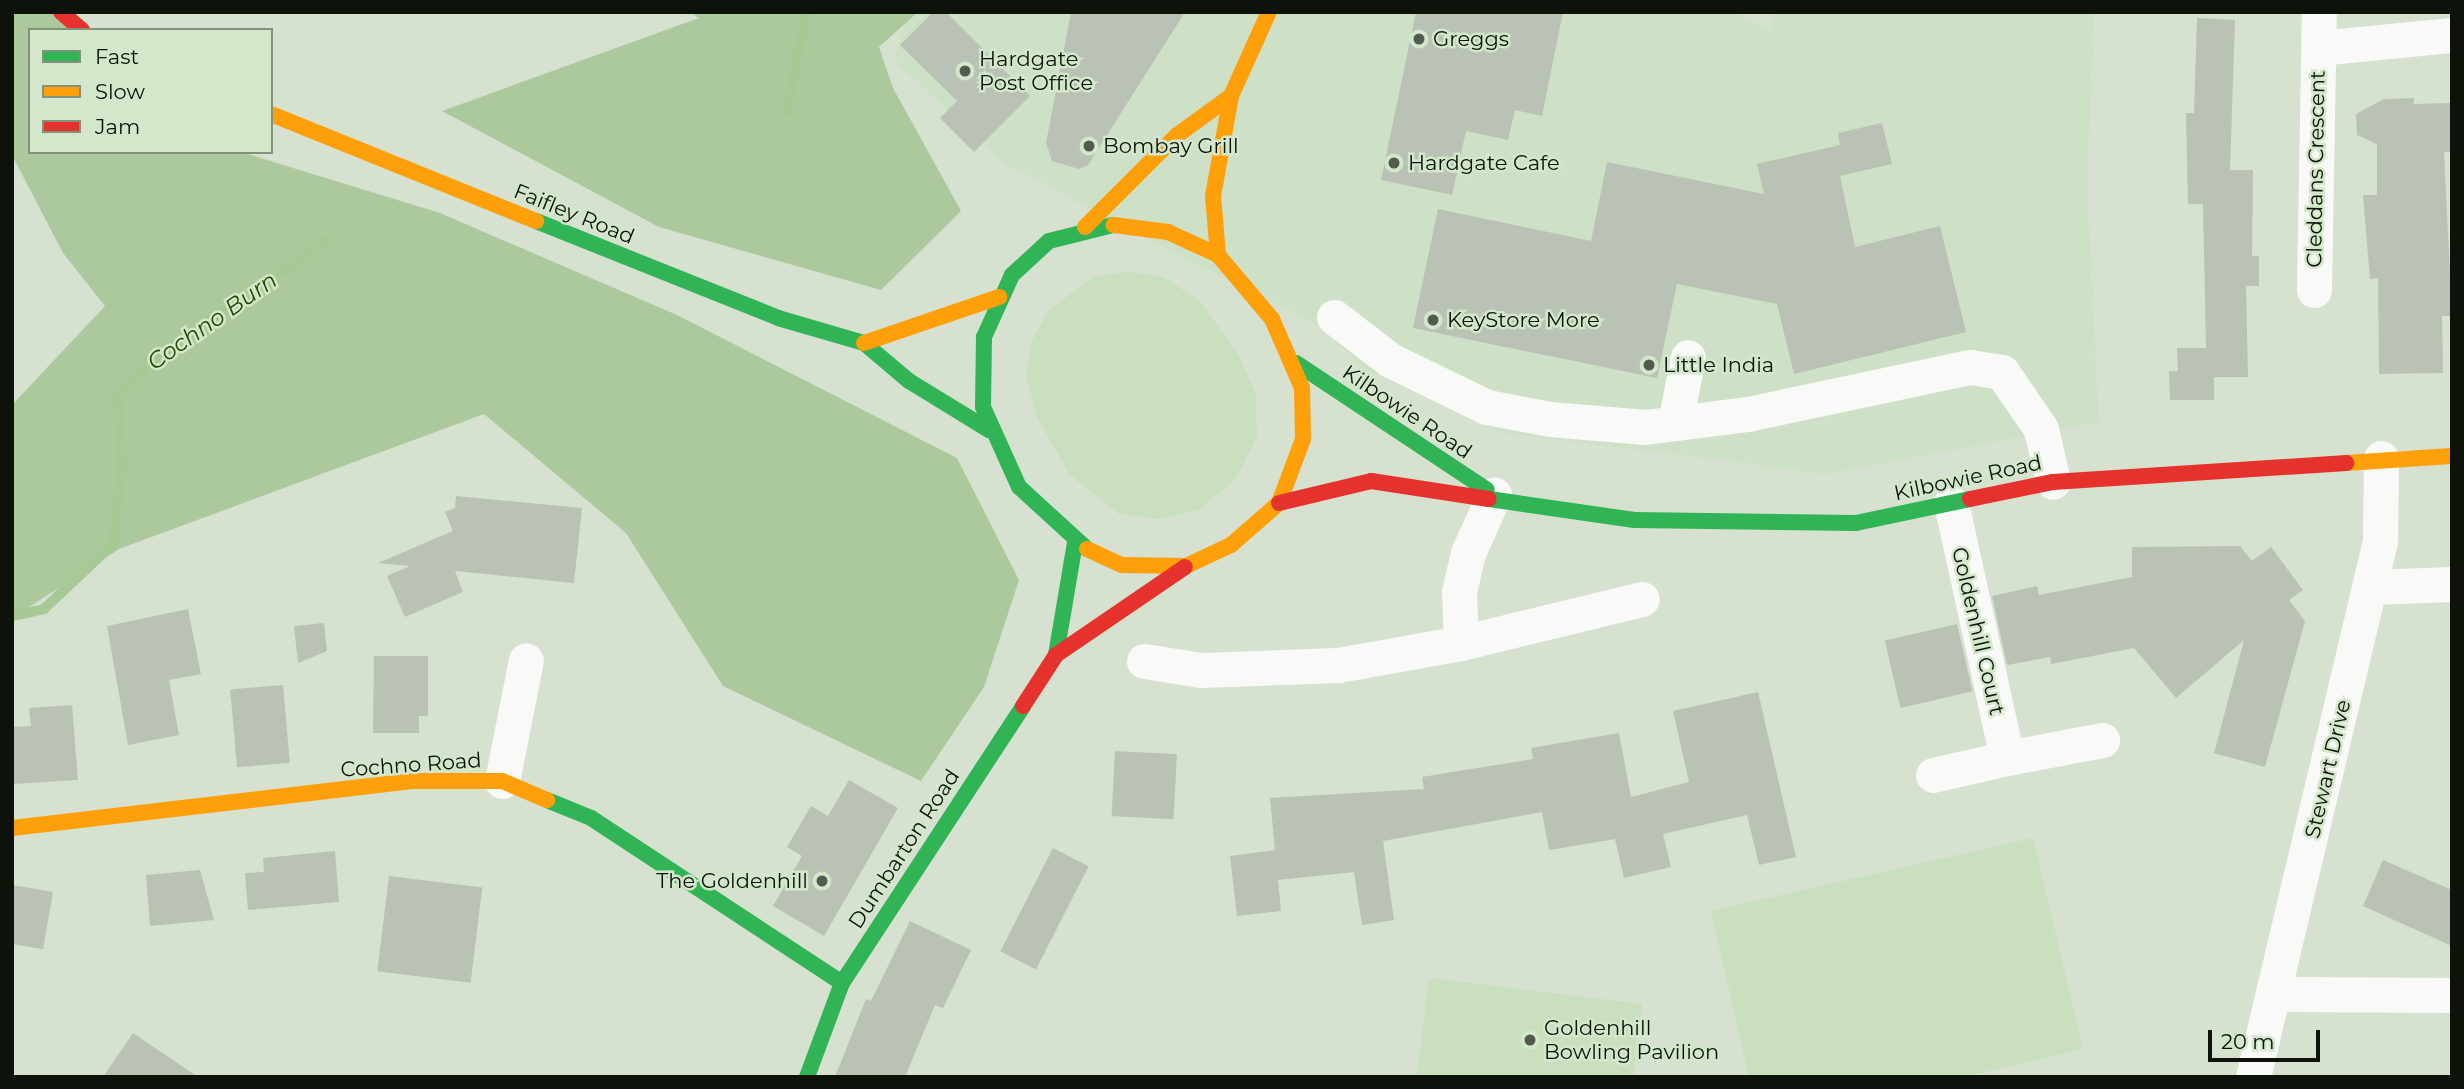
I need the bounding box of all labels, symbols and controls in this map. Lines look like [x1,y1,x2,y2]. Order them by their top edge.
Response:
place label: Greggs [1433,26,1509,52]
legend [28,28,273,154]
marker: Greggs [1411,31,1427,47]
text: Fast [95,44,139,69]
place label: Hardgate Post Office [979,46,1093,96]
marker: Hardgate Post Office [957,63,973,79]
street label: Cleddans Crescent [2302,70,2330,268]
text: Slow [95,79,145,104]
text: Jam [95,114,140,139]
place label: Bombay Grill [1103,133,1239,159]
marker: Bombay Grill [1081,138,1097,154]
place label: Hardgate Cafe [1408,150,1560,176]
marker: Hardgate Cafe [1386,155,1402,171]
street label: Faifley Road [510,178,638,250]
water label: Cochno Burn [142,266,282,376]
place label: KeyStore More [1447,307,1600,333]
marker: KeyStore More [1425,312,1441,328]
place label: Little India [1663,352,1774,378]
marker: Little India [1641,357,1657,373]
street label: Kilbowie Road [1338,359,1476,465]
street label: Kilbowie Road [1892,450,2044,506]
street label: Goldenhill Court [1946,544,2010,718]
street label: Stewart Drive [2300,697,2356,841]
street label: Cochno Road [340,748,482,782]
street label: Dumbarton Road [843,765,965,933]
place label: The Goldenhill [656,868,808,894]
marker: The Goldenhill [814,873,830,889]
place label: Goldenhill Bowling Pavilion [1544,1015,1719,1065]
scale bar [2212,1016,2324,1060]
text: 20 m [2221,1029,2275,1054]
marker: Goldenhill Bowling Pavilion [1522,1032,1538,1048]

